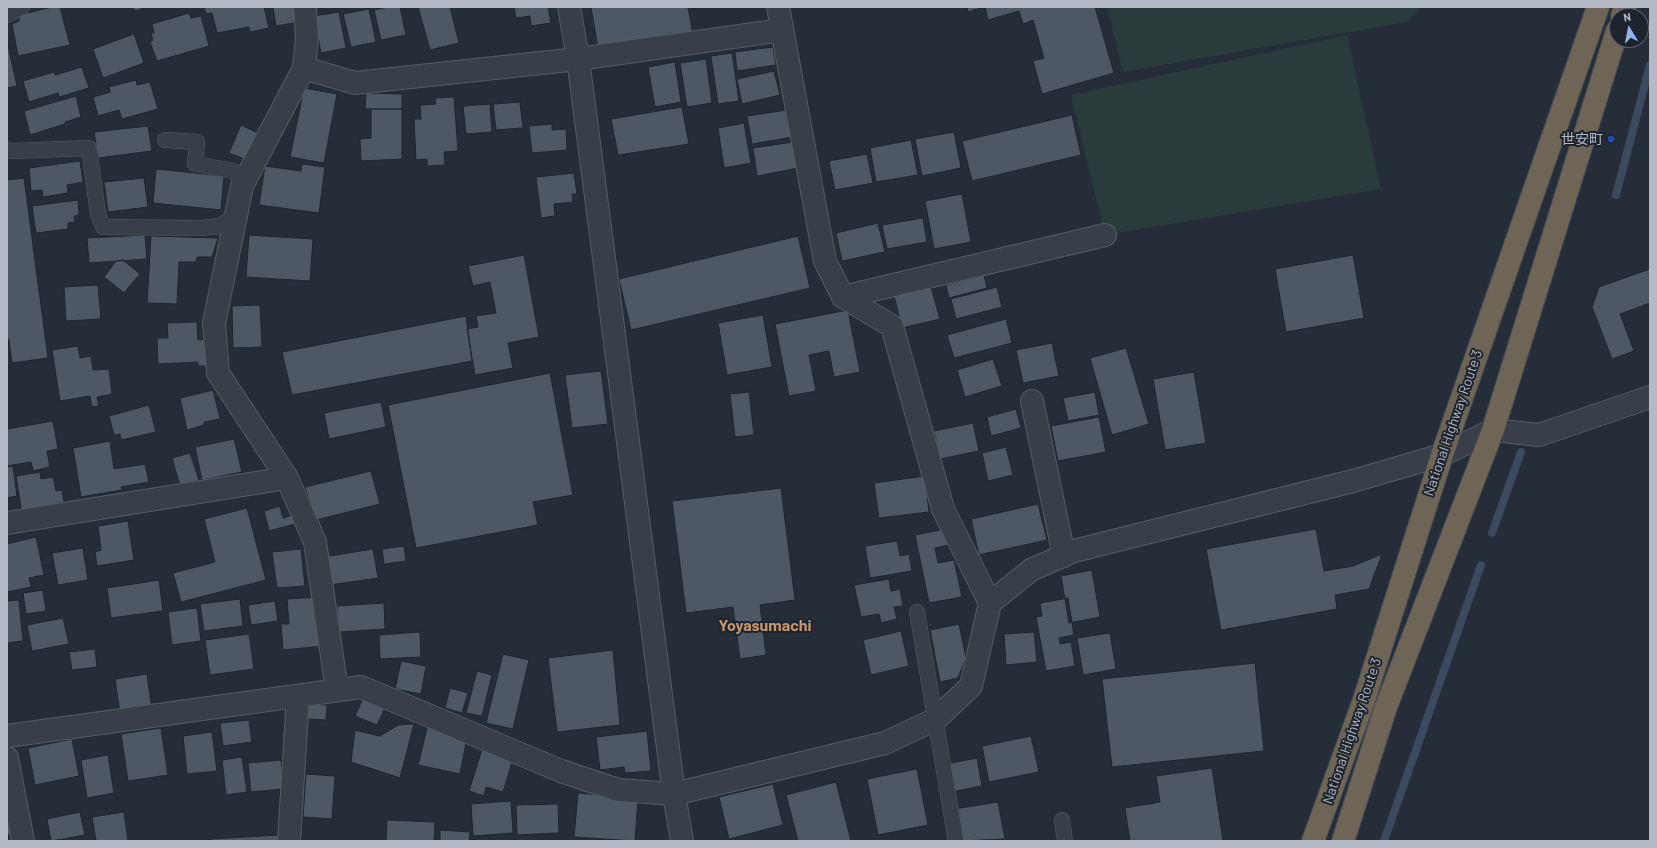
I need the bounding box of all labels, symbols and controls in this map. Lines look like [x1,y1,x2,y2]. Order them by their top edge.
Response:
north arrow [1609,8,1649,48]
text: N [1622,10,1632,24]
place label: 世安町 [1561,131,1603,147]
marker: 世安町 [1606,134,1616,144]
street label: National Highway Route 3 [1420,348,1486,498]
district label: Yoyasumachi [718,616,812,636]
street label: National Highway Route 3 [1319,656,1385,806]

